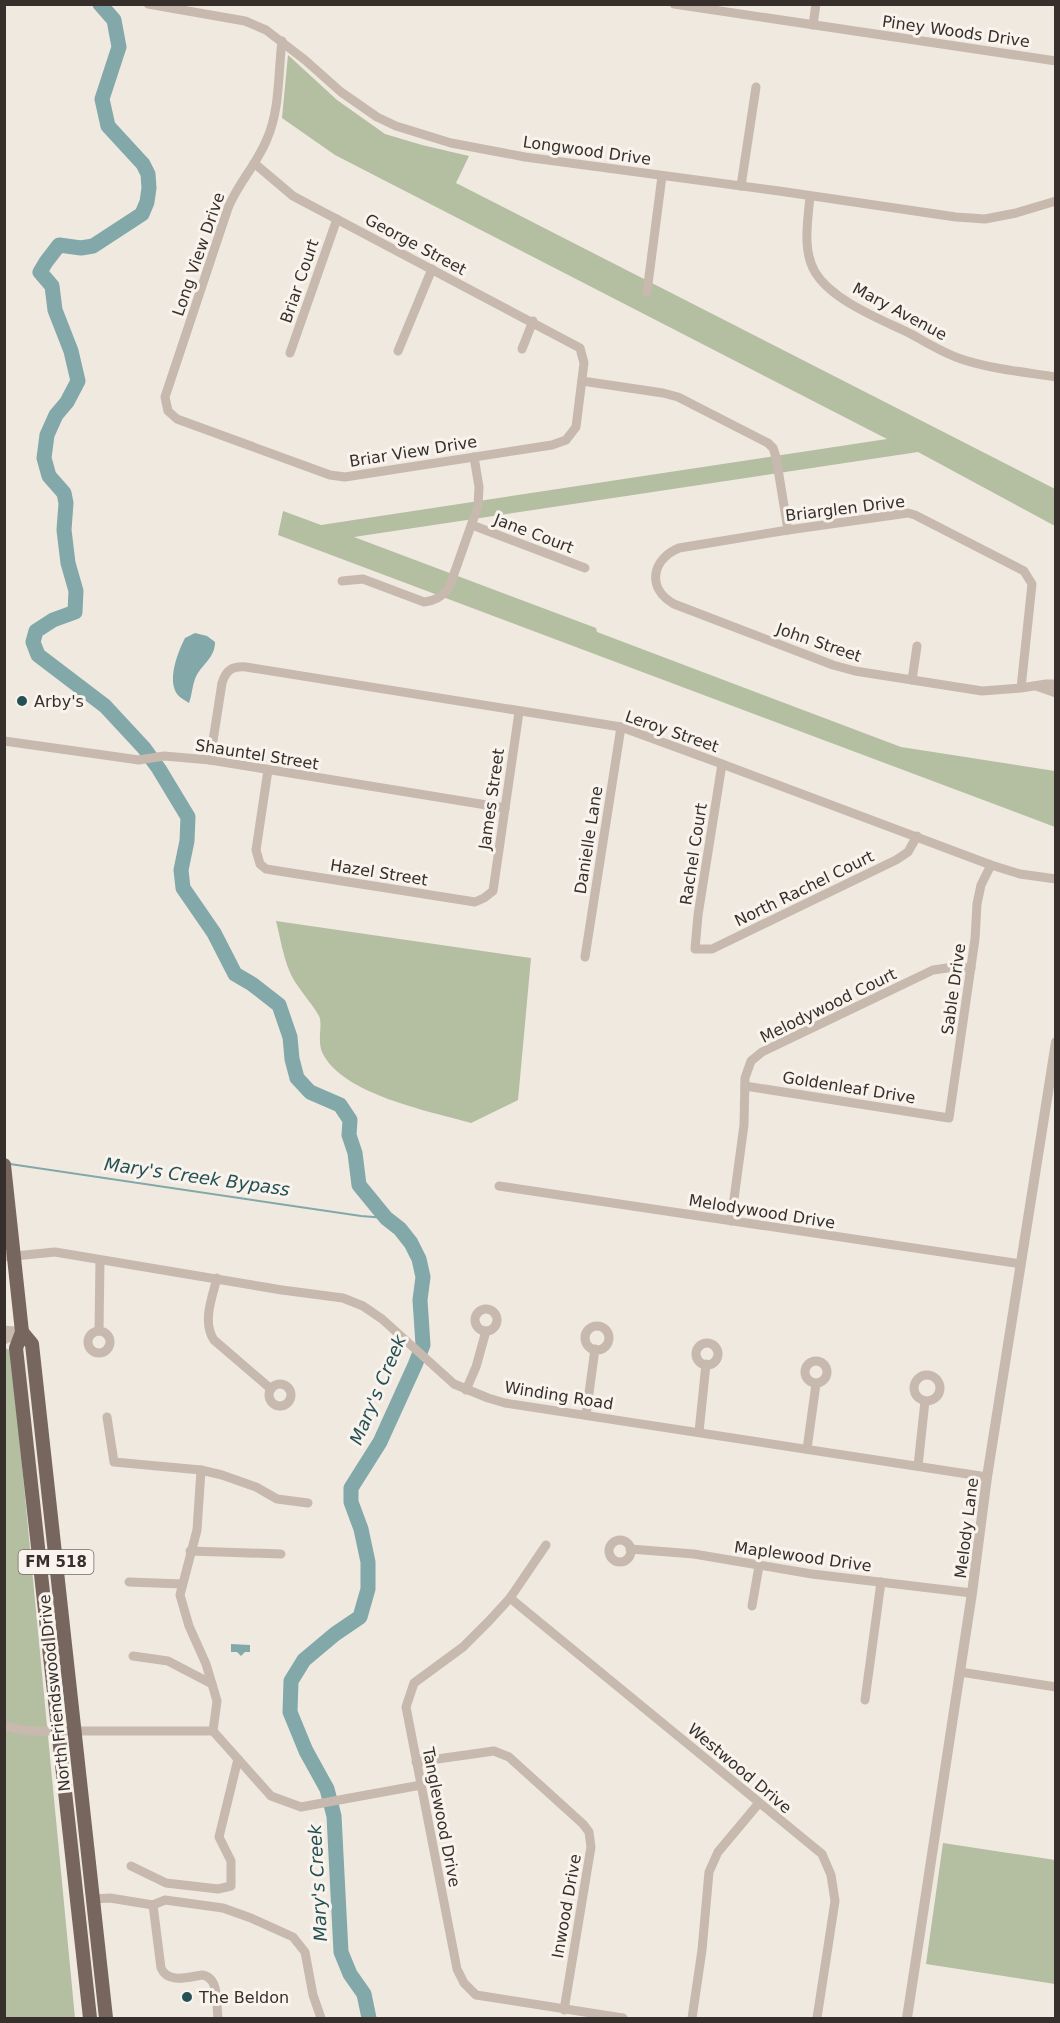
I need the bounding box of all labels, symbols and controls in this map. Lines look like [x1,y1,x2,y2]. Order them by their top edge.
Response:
street label: Piney Woods Drive [881,12,1031,51]
street label: Longwood Drive [522,132,652,169]
street label: Long View Drive [168,190,229,318]
street label: George Street [362,210,470,279]
street label: Briar Court [276,237,323,326]
street label: Mary Avenue [849,279,950,344]
street label: Briar View Drive [348,432,478,471]
street label: Briarglen Drive [784,492,906,525]
street label: Jane Court [490,509,576,557]
street label: John Street [773,619,864,666]
place label: Arby's [34,692,84,711]
marker: Arby's [15,694,29,708]
street label: Leroy Street [623,707,721,756]
street label: Shauntel Street [194,735,320,774]
street label: James Street [475,747,508,852]
street label: Danielle Lane [571,785,606,895]
street label: Rachel Court [676,802,711,906]
street label: North Rachel Court [731,846,877,930]
street label: Hazel Street [329,855,429,890]
street label: Sable Drive [938,942,969,1036]
street label: Melodywood Court [757,964,900,1047]
street label: Goldenleaf Drive [781,1068,917,1107]
water label: Mary's Creek Bypass [103,1153,291,1200]
street label: Melodywood Drive [687,1191,837,1232]
water label: Mary's Creek [345,1330,411,1448]
street label: Winding Road [503,1377,615,1413]
street label: Melody Lane [951,1477,982,1579]
street label: Maplewood Drive [733,1537,873,1576]
road number: FM 518 [19,1550,94,1574]
street label: North Friendswood Drive [35,1594,74,1792]
street label: Westwood Drive [684,1719,796,1817]
street label: Tanglewood Drive [418,1745,464,1889]
water label: Mary's Creek [304,1822,331,1942]
street label: Inwood Drive [548,1853,585,1960]
place label: The Beldon [198,1988,289,2007]
marker: The Beldon [180,1990,194,2004]

